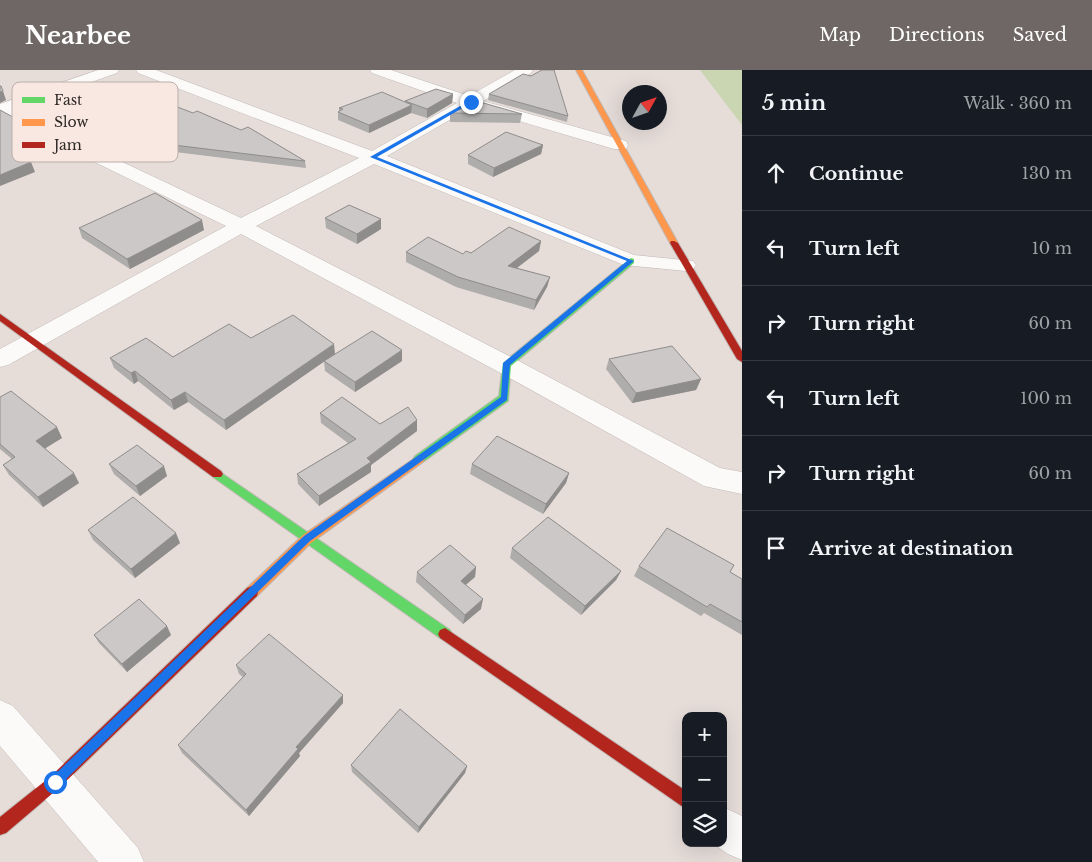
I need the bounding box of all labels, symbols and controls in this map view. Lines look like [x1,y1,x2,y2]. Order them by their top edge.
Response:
text: Nearbee [25,21,131,50]
text: Map [819,24,861,46]
text: Directions [889,24,985,46]
text: Saved [1013,24,1067,46]
legend [12,82,178,162]
north arrow [622,85,667,130]
text: 5 min [762,90,826,116]
text: Fast [54,91,83,109]
route end [460,91,483,114]
text: Walk · 360 m [964,93,1072,113]
text: Slow [54,113,88,131]
text: Jam [52,136,82,154]
icon: ahead [762,159,790,187]
text: Continue [809,162,904,185]
text: 130 m [1022,163,1072,183]
icon: left [762,234,790,262]
text: Turn left [809,237,900,260]
text: 10 m [1032,238,1072,258]
icon: right [762,309,790,337]
text: Turn right [809,312,915,335]
text: 60 m [1029,313,1072,333]
icon: left [762,384,790,412]
text: Turn left [809,387,900,410]
text: 100 m [1020,388,1072,408]
icon: right [762,459,790,487]
text: Turn right [809,462,915,485]
text: 60 m [1029,463,1072,483]
icon: arrive [762,534,790,562]
text: Arrive at destination [809,537,1013,560]
map controls [682,712,727,847]
button: + [682,712,727,757]
button: − [682,757,727,802]
route start [44,771,67,794]
button: layers [682,802,727,847]

